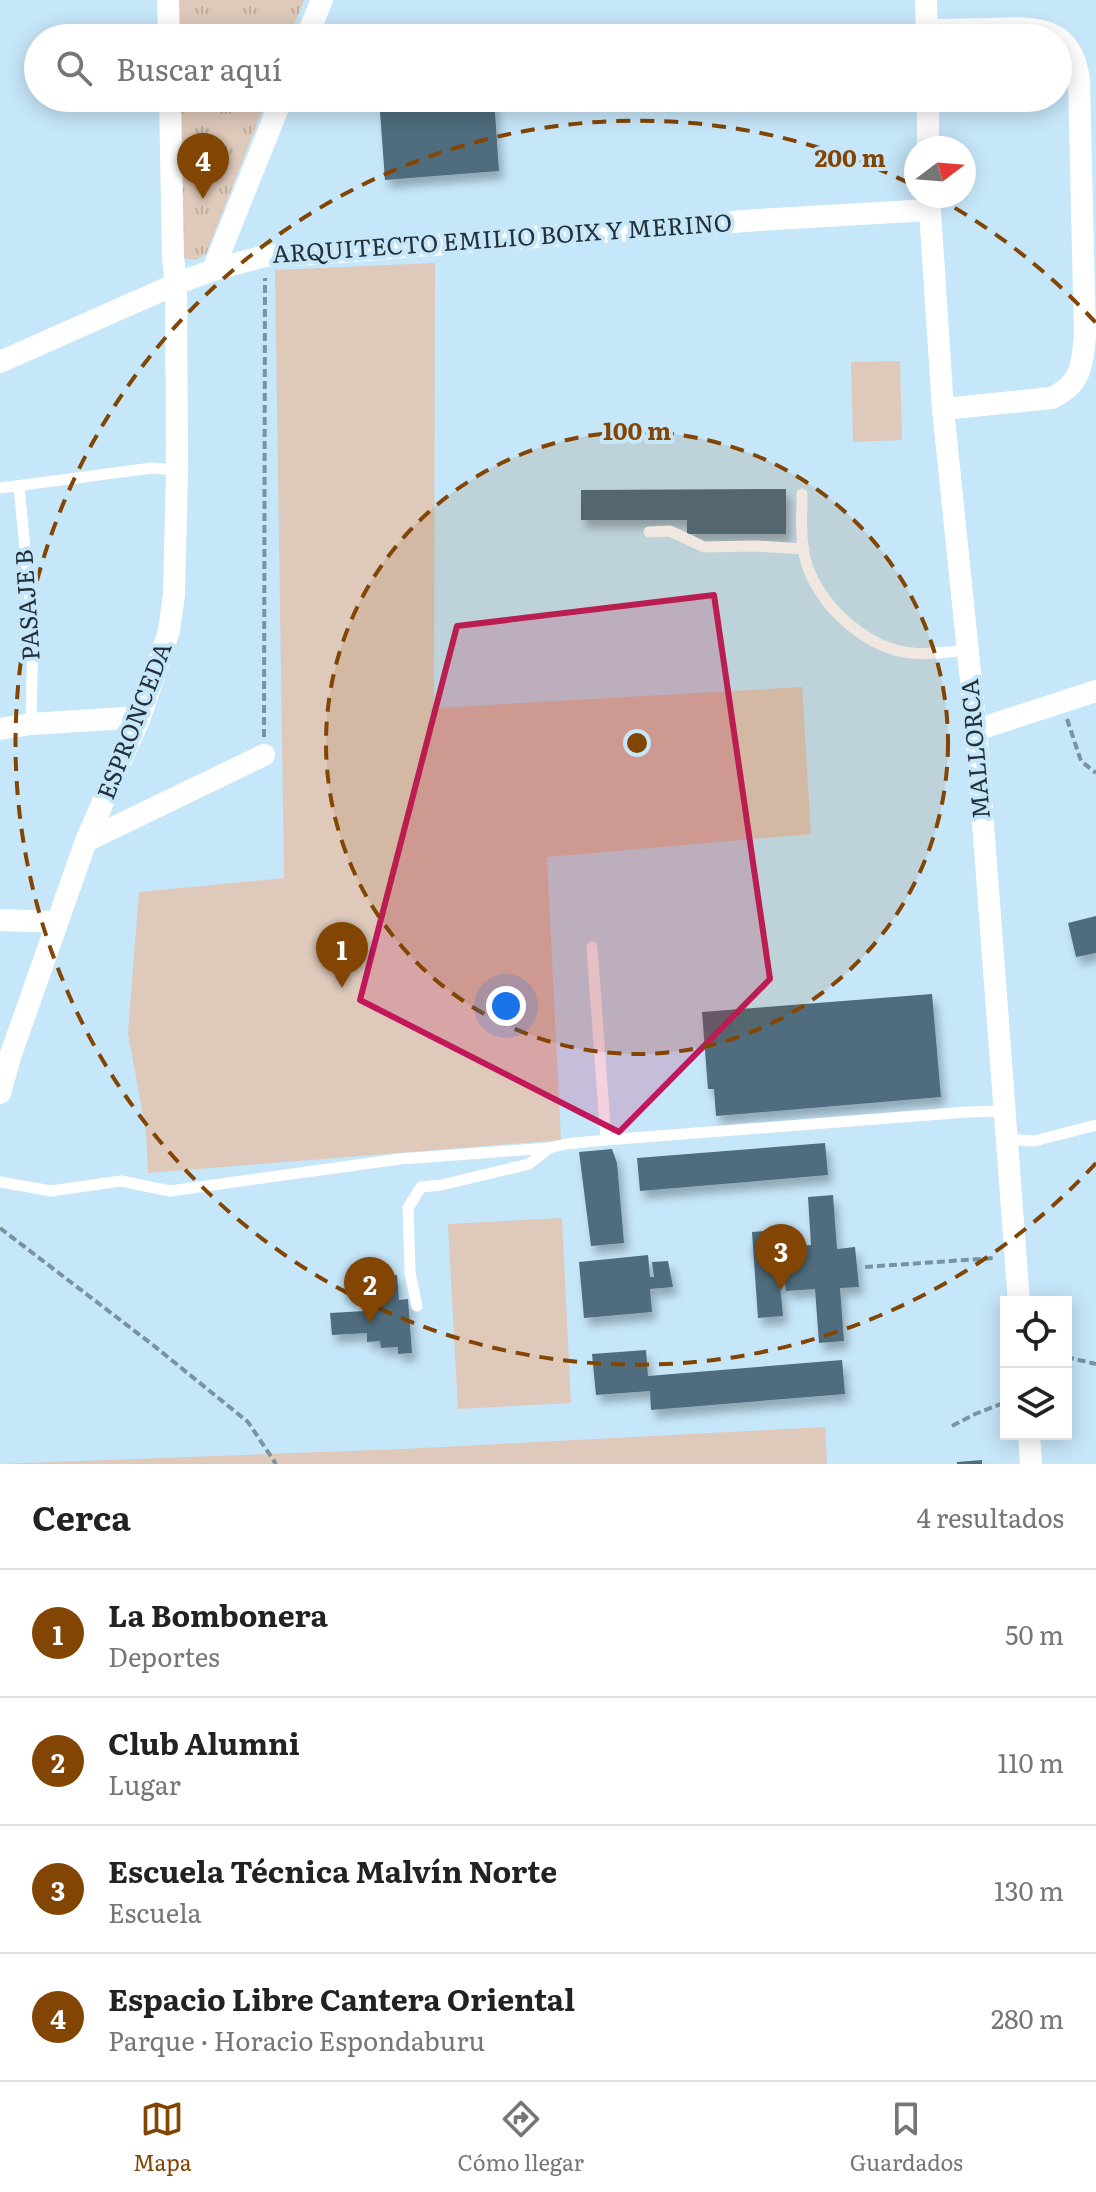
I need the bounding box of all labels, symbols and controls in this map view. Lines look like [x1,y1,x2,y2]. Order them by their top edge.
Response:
search box [24,24,1072,112]
icon: search [52,46,96,90]
text: Buscar aquí [116,46,282,90]
pin: 4 [177,133,229,199]
north arrow [904,136,976,208]
text: 200 m [814,139,886,174]
street label: ARQUITECTO EMILIO BOIX Y MERINO [271,203,733,270]
text: 100 m [603,412,671,447]
street label: PASAJE B [4,548,47,662]
street label: ESPRONCEDA [87,636,179,804]
street label: MALLORCA [950,677,997,821]
centre of rings [623,729,651,757]
pin: 1 [316,922,368,988]
your location [486,986,526,1026]
pin: 3 [755,1224,807,1290]
pin: 2 [344,1257,396,1323]
map controls [1000,1296,1072,1440]
button: locate [1000,1296,1072,1368]
button: layers [1000,1368,1072,1440]
text: Cerca [32,1491,131,1541]
text: 4 resultados [916,1497,1064,1536]
text: La Bombonera [108,1592,328,1636]
text: 1 [53,1614,63,1653]
text: 50 m [1005,1614,1064,1653]
text: Deportes [108,1636,220,1675]
text: Club Alumni [108,1720,300,1764]
text: 2 [51,1742,65,1781]
text: 110 m [997,1742,1064,1781]
text: Lugar [108,1764,181,1803]
text: Escuela Técnica Malvín Norte [108,1848,557,1892]
text: 3 [51,1870,65,1909]
text: 130 m [994,1870,1064,1909]
text: Escuela [108,1892,202,1931]
text: Espacio Libre Cantera Oriental [108,1976,575,2020]
text: 4 [50,1998,66,2037]
text: 280 m [991,1998,1064,2037]
text: Parque · Horacio Espondaburu [108,2020,485,2059]
tab: Mapa [133,2097,192,2178]
tab: Cómo llegar [457,2097,584,2178]
tab: Guardados [850,2097,963,2178]

